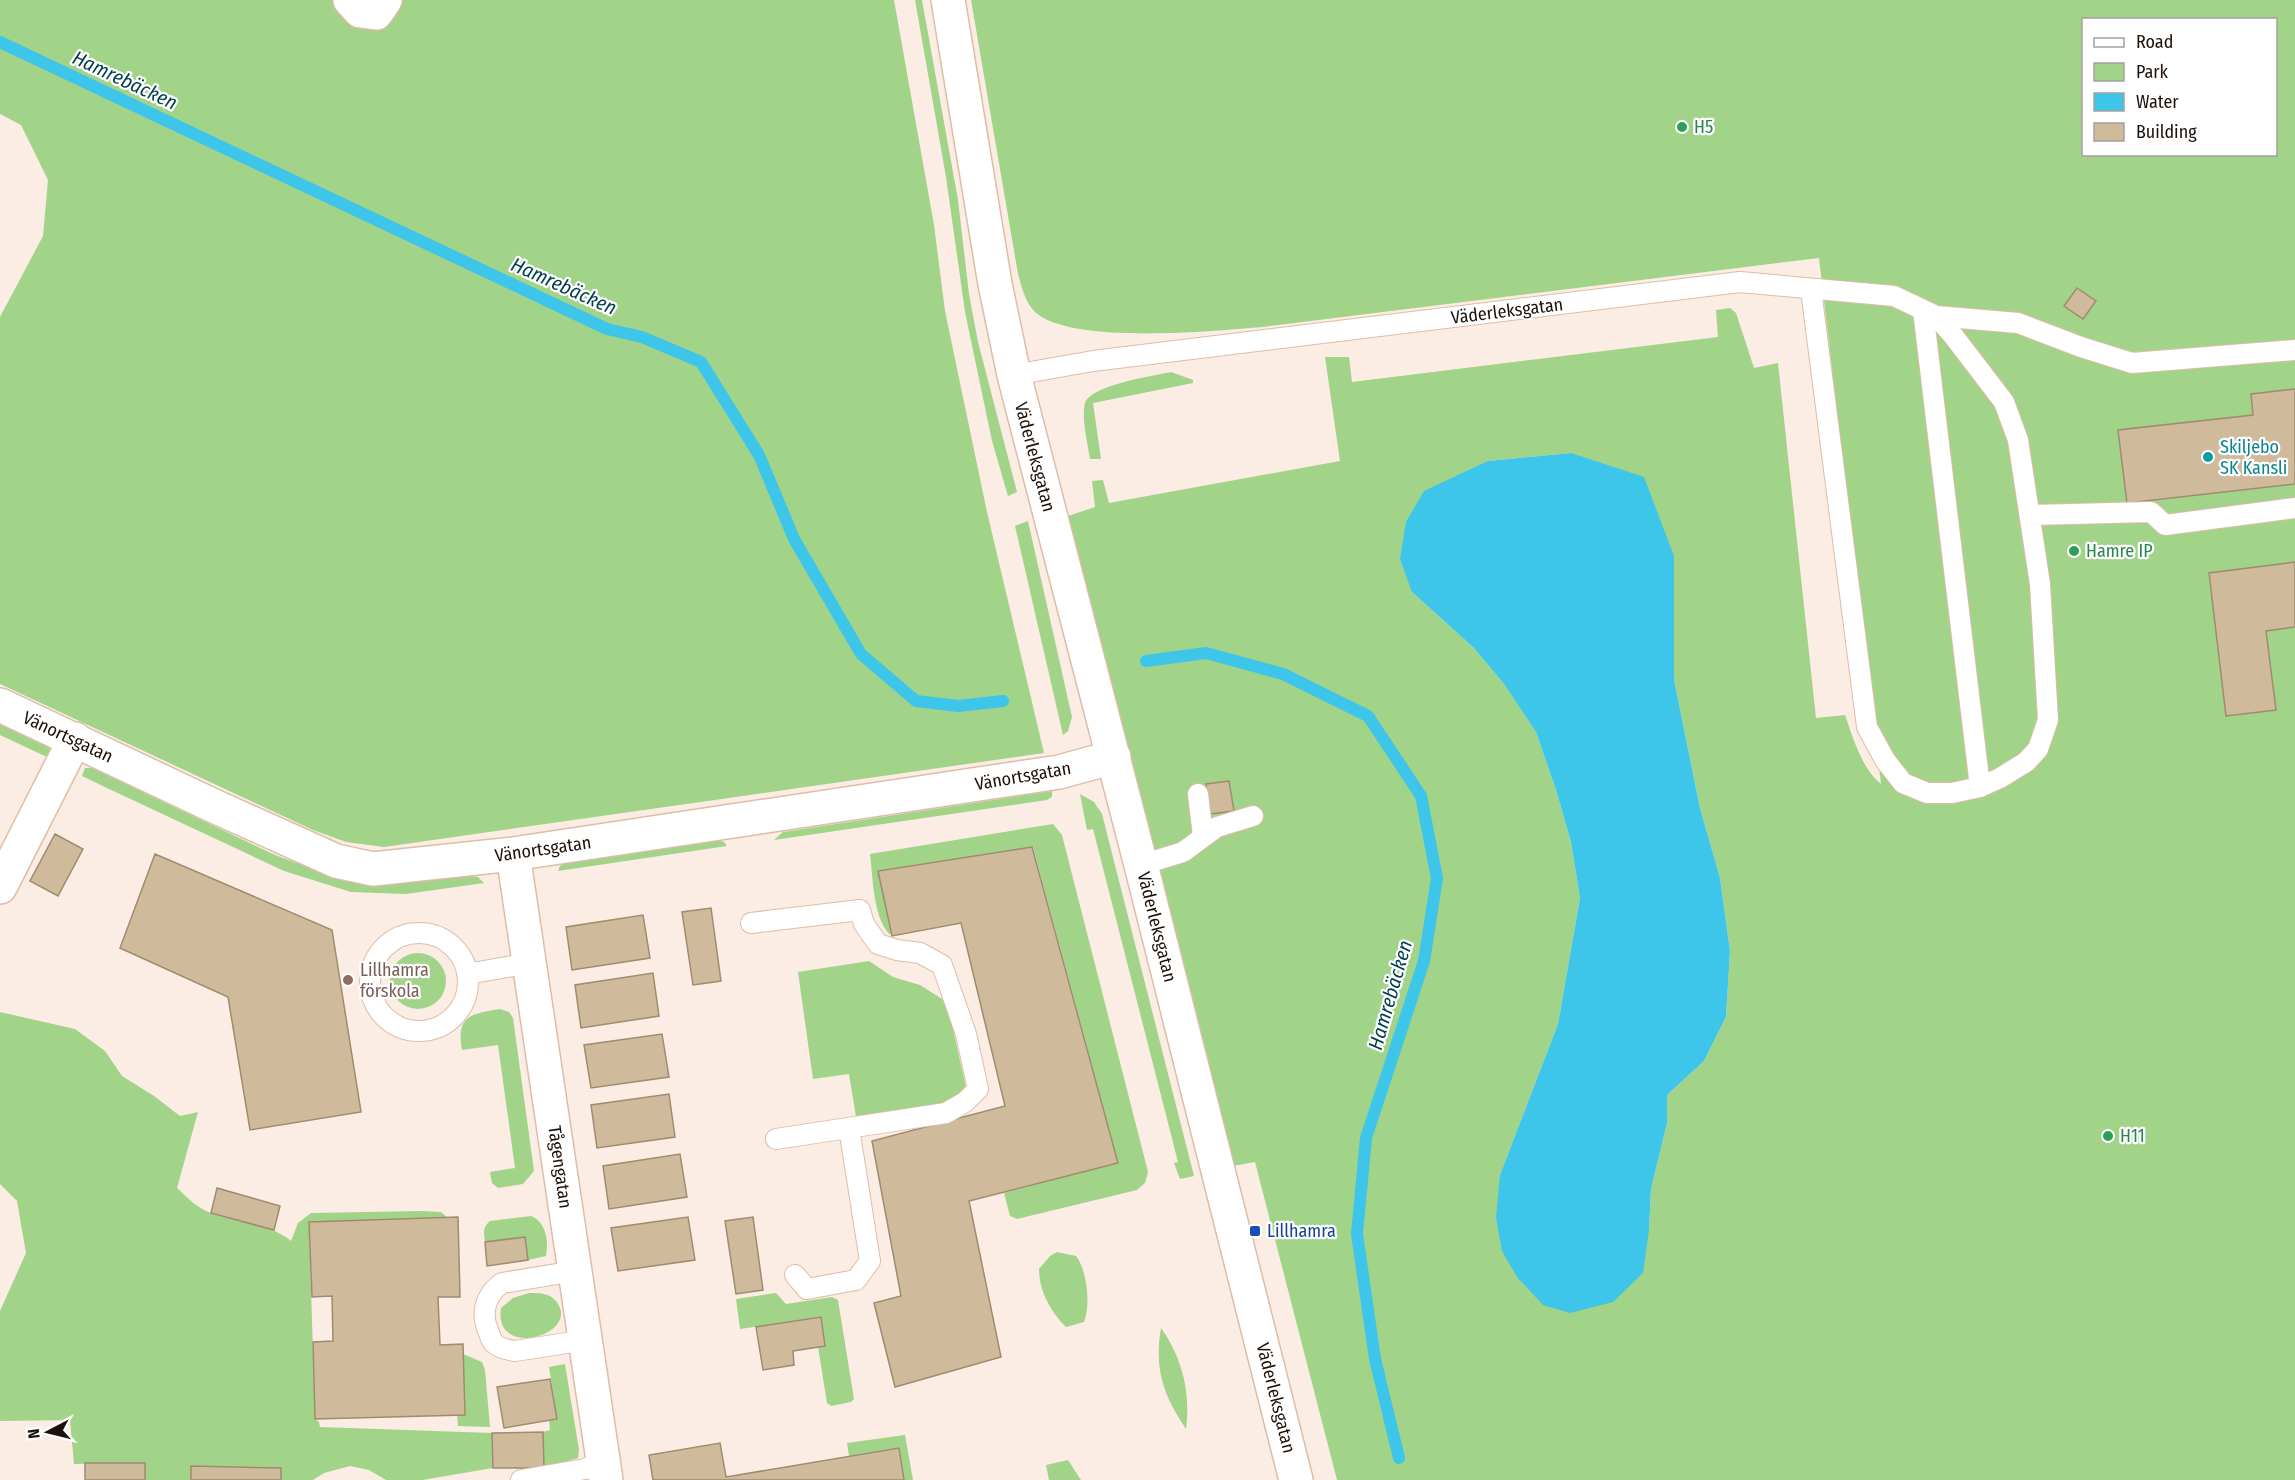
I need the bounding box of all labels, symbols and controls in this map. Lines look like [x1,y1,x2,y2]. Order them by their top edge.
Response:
legend [2082,18,2277,156]
text: Road [2136,31,2173,53]
water label: Hamrebäcken [69,45,181,115]
text: Park [2136,61,2169,83]
text: Water [2136,91,2179,113]
place label: H5 [1694,116,1713,138]
marker: H5 [1675,120,1689,134]
text: Building [2136,121,2197,143]
water label: Hamrebäcken [508,252,620,320]
street label: Väderleksgatan [1450,293,1564,329]
street label: Väderleksgatan [1010,400,1060,514]
place label: Skiljebo SK Kansli [2220,436,2287,479]
marker: Skiljebo SK Kansli [2201,450,2215,464]
place label: Hamre IP [2086,540,2153,562]
marker: Hamre IP [2067,544,2081,558]
street label: Vänortsgatan [19,707,117,767]
street label: Vänortsgatan [973,757,1073,795]
street label: Vänortsgatan [493,831,593,867]
street label: Väderleksgatan [1133,870,1181,984]
water label: Hamrebäcken [1363,937,1417,1053]
place label: Lillhamra förskola [360,959,429,1002]
marker: Lillhamra förskola [341,973,355,987]
street label: Tågengatan [543,1124,577,1210]
place label: H11 [2120,1125,2145,1147]
marker: H11 [2101,1129,2115,1143]
place label: Lillhamra [1267,1220,1336,1242]
marker: Lillhamra [1248,1224,1262,1238]
street label: Väderleksgatan [1252,1341,1300,1455]
north arrow [18,1402,78,1462]
text: N [24,1428,44,1440]

